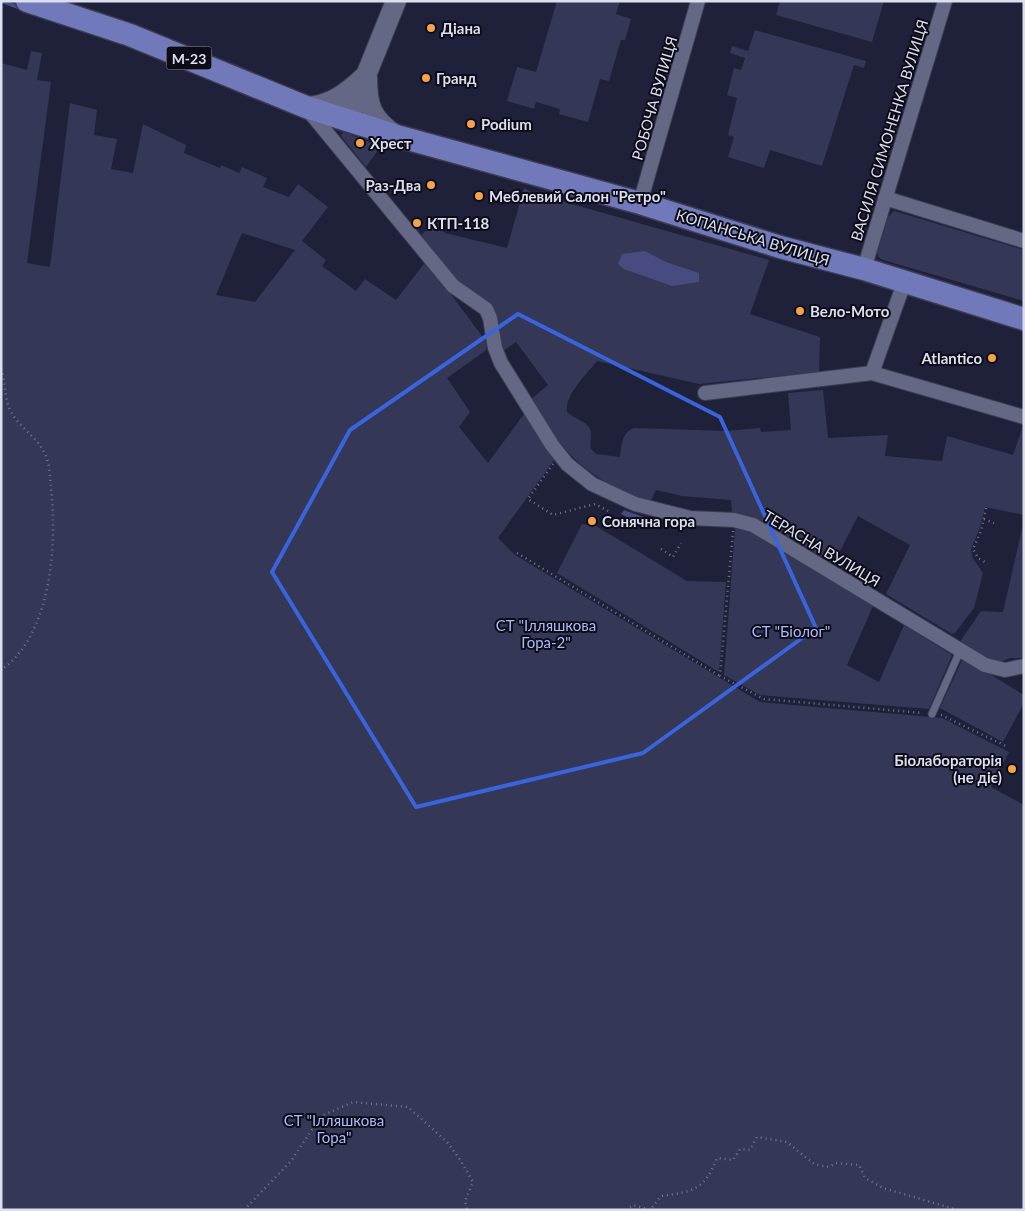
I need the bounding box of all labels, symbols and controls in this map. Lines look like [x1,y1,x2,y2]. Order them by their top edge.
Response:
street label: ВАСИЛЯ СИМОНЕНКА ВУЛИЦЯ [847,17,931,243]
place label: Діана [441,19,481,37]
marker: Діана [425,22,437,34]
street label: РОБОЧА ВУЛИЦЯ [628,34,680,162]
road number: М-23 [166,46,212,70]
place label: Гранд [436,69,477,87]
marker: Гранд [420,72,432,84]
place label: Podium [481,115,532,133]
marker: Podium [465,118,477,130]
place label: Хрест [370,134,412,152]
marker: Хрест [354,137,366,149]
place label: Раз-Два [365,176,421,194]
marker: Раз-Два [425,179,437,191]
place label: Меблевий Салон "Ретро" [489,187,666,205]
marker: Меблевий Салон "Ретро" [473,190,485,202]
street label: КОПАНСЬКА ВУЛИЦЯ [674,205,832,269]
place label: КТП-118 [427,214,490,232]
marker: КТП-118 [411,217,423,229]
place label: Вело-Мото [810,302,890,320]
marker: Вело-Мото [794,305,806,317]
place label: Atlantico [920,349,982,367]
marker: Atlantico [986,352,998,364]
street label: ТЕРАСНА ВУЛИЦЯ [760,506,884,590]
place label: Сонячна гора [602,512,695,530]
marker: Сонячна гора [586,515,598,527]
park label: СТ "Ілляшкова Гора-2" [496,616,596,651]
park label: СТ "Біолог" [752,622,830,640]
place label: Біолабораторія (не діє) [894,751,1002,786]
marker: Біолабораторія (не діє) [1006,763,1018,775]
park label: СТ "Ілляшкова Гора" [284,1111,384,1146]

